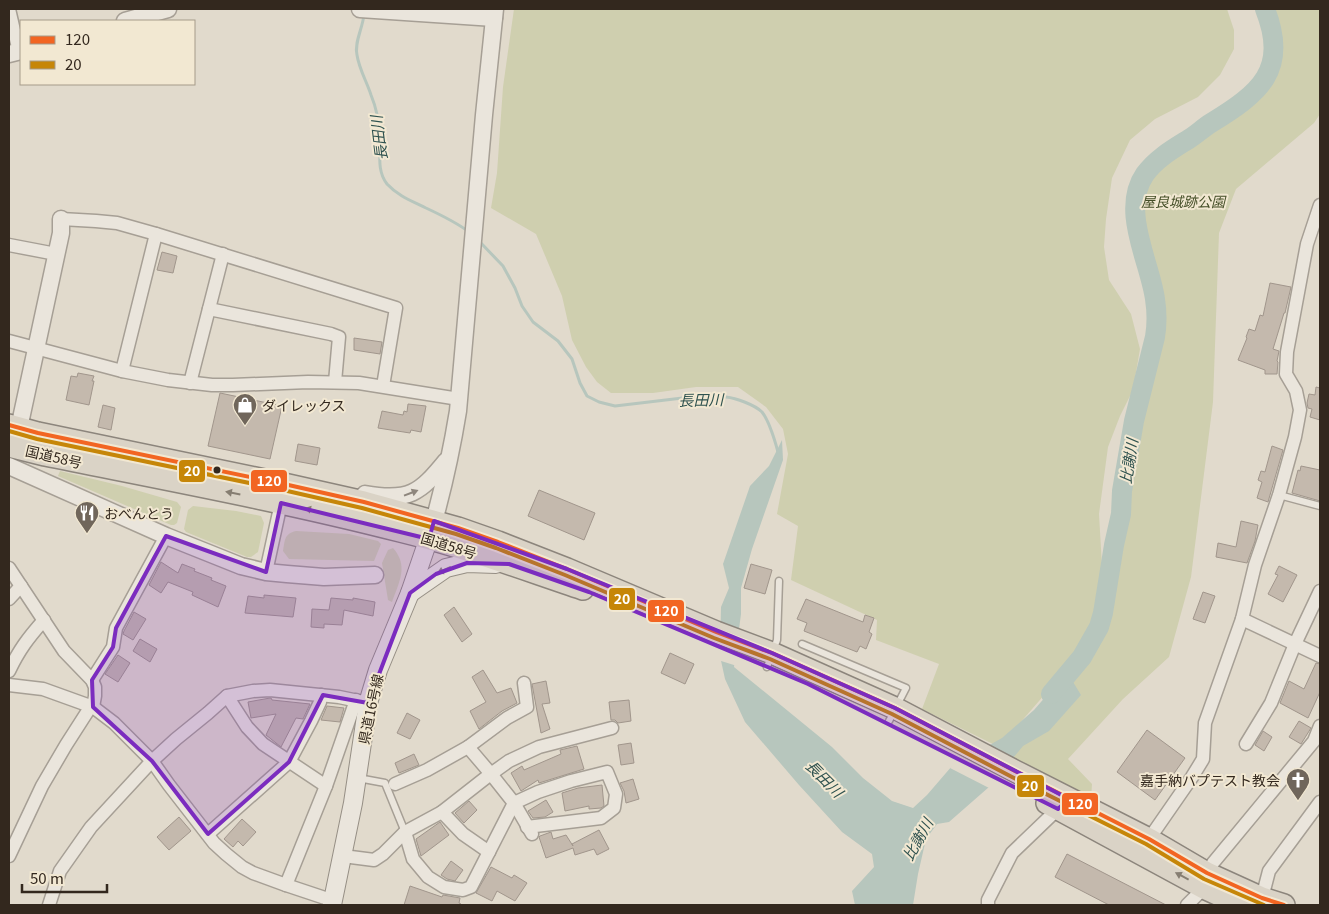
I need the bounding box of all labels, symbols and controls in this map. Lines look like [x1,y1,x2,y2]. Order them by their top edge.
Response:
legend [20,20,195,85]
text: 120 [65,28,90,49]
text: 20 [65,53,82,74]
water label: 長田川 [365,112,391,162]
park label: 屋良城跡公園 [1141,191,1227,211]
water label: 長田川 [678,388,726,410]
shop icon: ダイレックス [232,392,258,426]
place label: ダイレックス [262,395,346,415]
water label: 比謝川 [1114,435,1142,485]
street label: 国道58号 [24,440,84,472]
line badge: 20 [178,459,206,483]
text: 20 [184,460,200,480]
unlabelled marker [212,465,222,475]
line badge: 120 [250,469,288,493]
text: 120 [257,470,281,490]
one-way arrow [403,488,418,496]
one-way arrow [226,489,241,497]
restaurant icon: おべんとう [74,500,100,534]
place label: おべんとう [104,503,174,523]
one-way arrow [305,506,320,514]
street label: 国道58号 [419,527,479,563]
one-way arrow [437,566,452,574]
line badge: 20 [608,587,636,611]
text: 20 [614,588,630,608]
line badge: 120 [647,599,685,623]
text: 120 [654,600,678,620]
street label: 県道16号線 [353,672,387,746]
water label: 長田川 [802,755,850,803]
church icon: 嘉手納バプテスト教会 [1285,767,1311,801]
place label: 嘉手納バプテスト教会 [1140,770,1280,790]
line badge: 20 [1016,774,1045,798]
text: 20 [1022,775,1038,795]
line badge: 120 [1061,792,1099,816]
text: 120 [1068,793,1092,813]
water label: 比謝川 [897,812,938,864]
scale bar [22,862,108,894]
text: 50 m [30,867,64,888]
one-way arrow [1174,872,1189,880]

